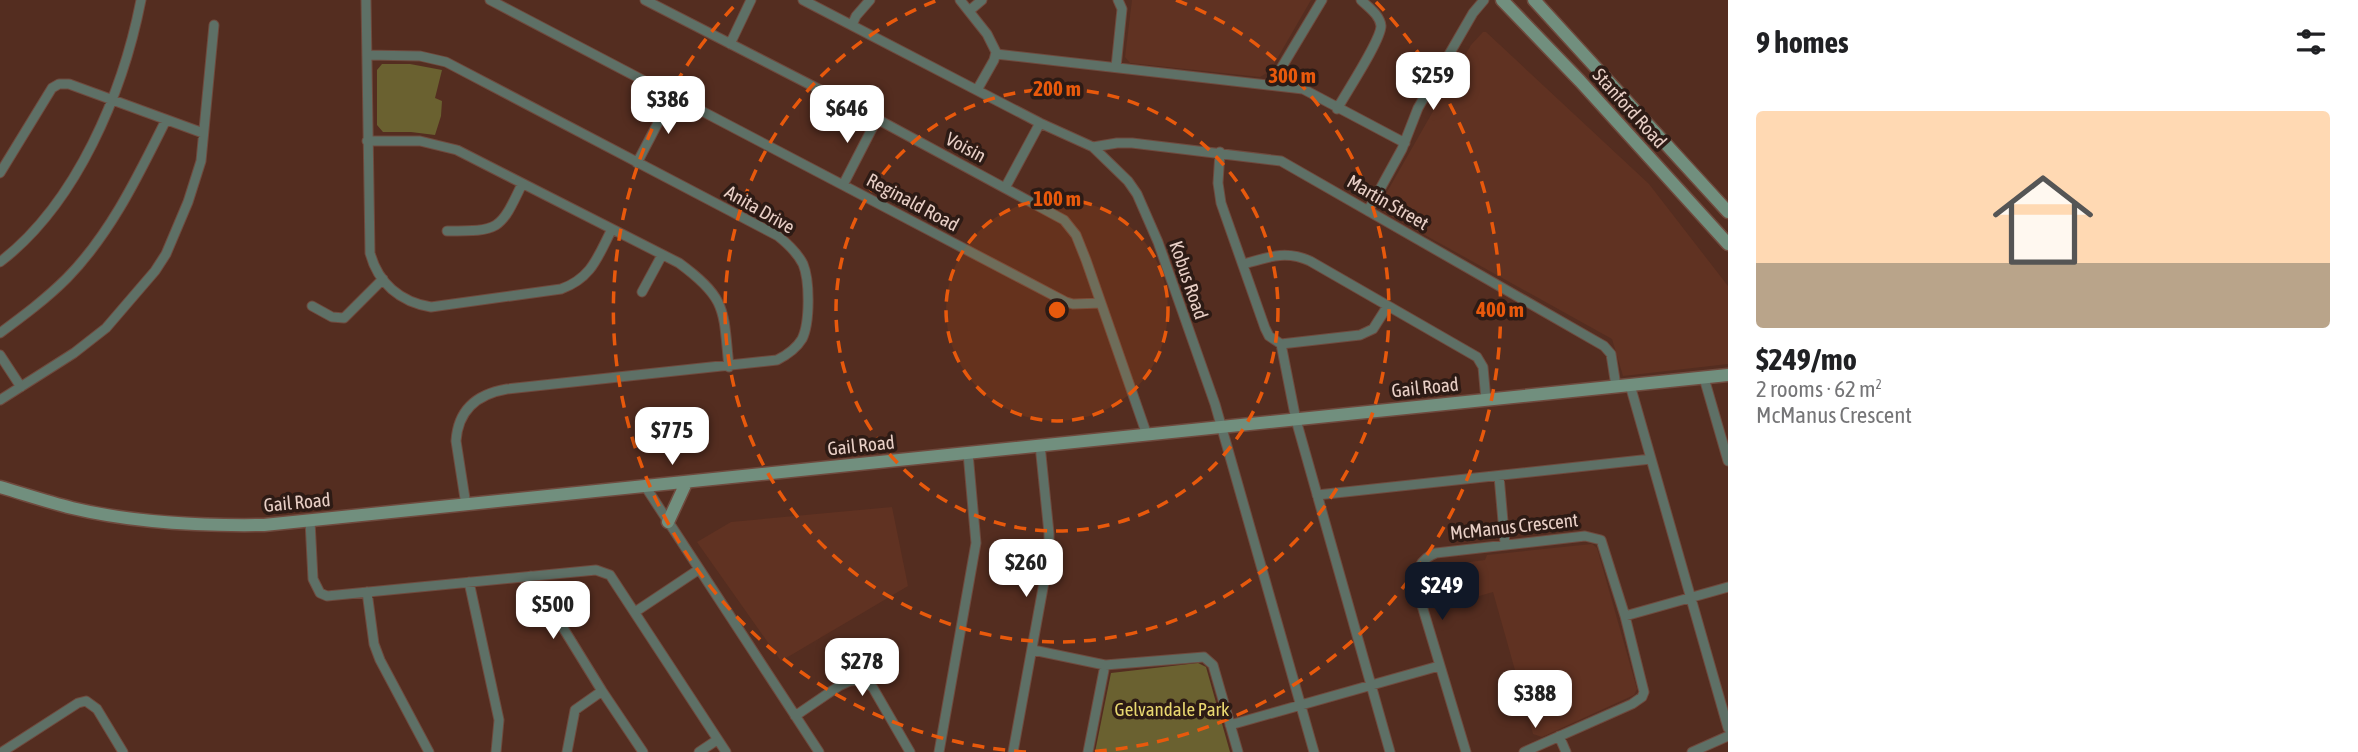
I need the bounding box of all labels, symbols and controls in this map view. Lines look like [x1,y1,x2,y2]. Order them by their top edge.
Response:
icon: filters [2292,23,2330,61]
text: 9 homes [1756,25,1849,59]
pin: $259 [1392,52,1474,112]
text: $259 [1412,62,1454,88]
text: 300 m [1268,63,1316,87]
street label: Stanford Road [1589,64,1671,152]
pin: $386 [627,76,709,136]
text: 200 m [1033,76,1081,100]
text: $386 [647,86,689,112]
pin: $646 [806,86,888,145]
text: $646 [826,95,868,121]
street label: Voisin [942,127,990,167]
icon: home [1980,157,2106,283]
street label: Reginald Road [863,168,963,236]
street label: Martin Street [1343,170,1433,234]
street label: Anita Drive [721,180,799,238]
text: 100 m [1033,186,1081,210]
street label: Kobus Road [1165,238,1213,322]
text: 400 m [1475,297,1524,321]
centre of rings [1045,298,1069,322]
text: $249/mo [1756,342,1857,376]
street label: Gail Road [1390,373,1460,401]
text: 2 rooms · 62 m² [1756,376,1882,402]
text: McManus Crescent [1756,402,1912,428]
pin: $775 [631,407,713,467]
text: $775 [651,417,693,443]
street label: Gail Road [826,431,896,459]
street label: Gail Road [263,488,331,516]
street label: McManus Crescent [1449,508,1579,544]
pin: $260 [985,540,1067,599]
text: $260 [1005,549,1047,575]
pin: $249 [1401,562,1483,622]
text: $249 [1421,572,1463,598]
pin: $500 [512,582,594,641]
text: $500 [532,591,574,617]
pin: $278 [821,638,903,698]
text: $278 [841,648,883,674]
pin: $388 [1494,670,1576,730]
text: $388 [1514,680,1556,706]
park label: Gelvandale Park [1115,698,1230,720]

